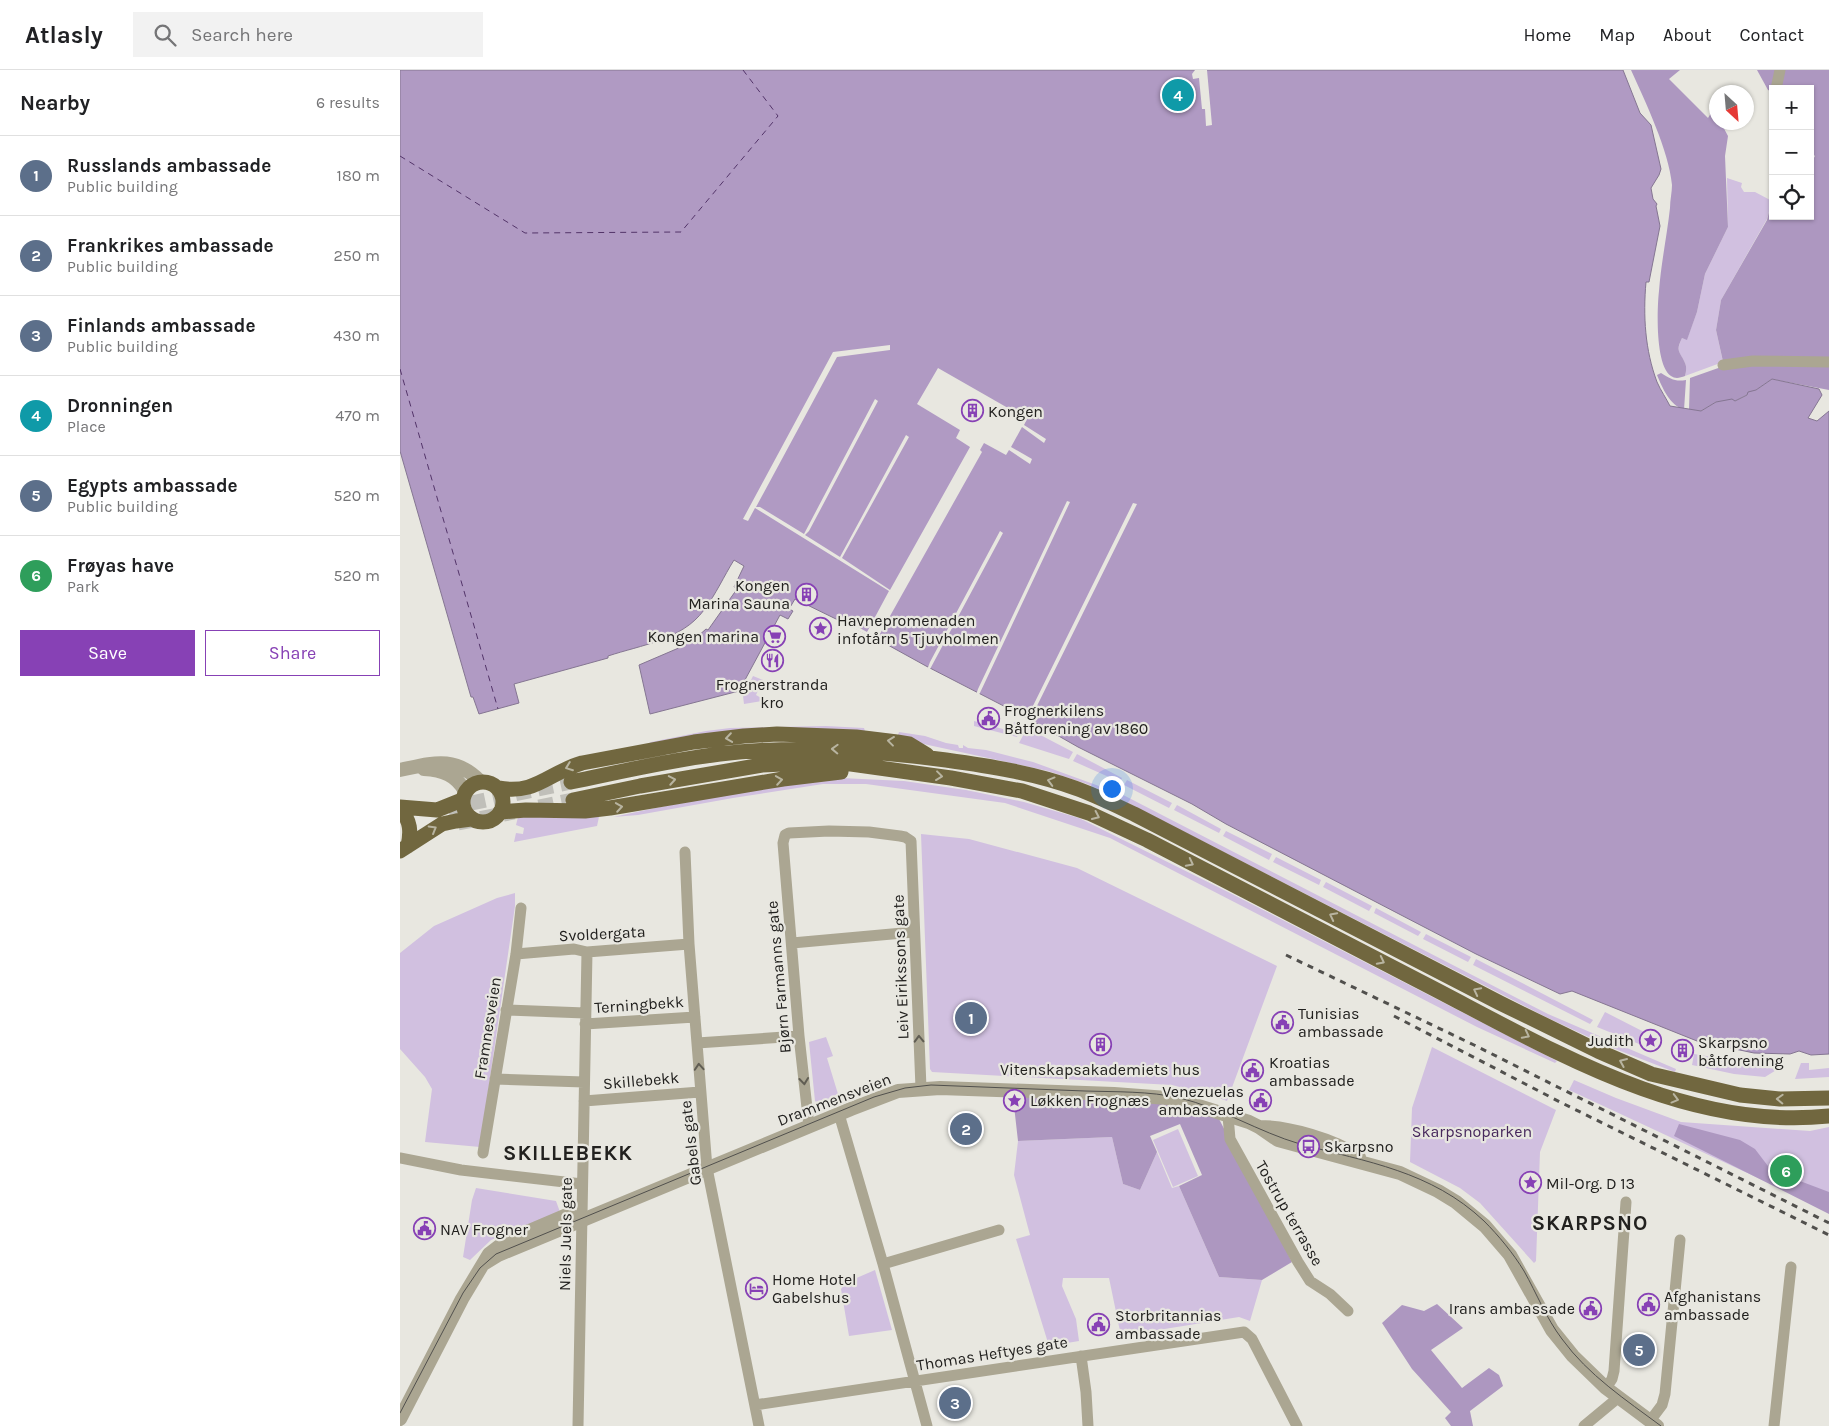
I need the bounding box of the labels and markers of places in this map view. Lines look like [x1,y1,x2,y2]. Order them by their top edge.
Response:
pin: 4 [1162,76,1194,114]
building icon: Kongen [960,399,984,423]
place label: Kongen [988,402,1043,421]
place label: Kongen Marina Sauna [688,576,790,613]
building icon: Kongen Marina Sauna [794,582,818,606]
place label: Havnepromenaden infotårn 5 Tjuvholmen [837,611,999,648]
place icon: Havnepromenaden infotårn 5 Tjuvholmen [809,617,833,641]
supermarket icon: Kongen marina [763,624,787,648]
place label: Kongen marina [647,627,759,646]
restaurant icon: Frognerstranda kro [760,648,784,672]
place label: Frognerstranda kro [716,675,828,712]
place label: Frognerkilens Båtforening av 1860 [1004,701,1148,738]
public building icon: Frognerkilens Båtforening av 1860 [976,707,1000,731]
pin: 1 [955,999,987,1037]
place label: Tunisias ambassade [1298,1004,1383,1041]
public building icon: Tunisias ambassade [1270,1010,1294,1034]
place icon: Judith [1638,1028,1662,1052]
place label: Judith [1588,1031,1634,1050]
building icon: Vitenskapsakademiets hus [1088,1033,1112,1057]
place label: Skarpsno båtforening [1698,1033,1784,1070]
building icon: Skarpsno båtforening [1670,1039,1694,1063]
place label: Kroatias ambassade [1269,1053,1354,1090]
public building icon: Kroatias ambassade [1241,1059,1265,1083]
place label: Vitenskapsakademiets hus [1000,1060,1200,1079]
place label: Venezuelas ambassade [1159,1082,1244,1119]
place icon: Løkken Frognæs [1002,1088,1026,1112]
public building icon: Venezuelas ambassade [1248,1088,1272,1112]
place label: Løkken Frognæs [1030,1091,1150,1110]
pin: 2 [950,1110,982,1148]
bus stop icon: Skarpsno [1296,1134,1320,1158]
place label: Skarpsno [1324,1137,1393,1156]
pin: 6 [1770,1152,1802,1190]
place icon: Mil-Org. D 13 [1518,1171,1542,1195]
place label: Mil-Org. D 13 [1546,1174,1635,1193]
public building icon: NAV Frogner [412,1217,436,1241]
place label: NAV Frogner [440,1220,528,1239]
place label: Home Hotel Gabelshus [772,1270,857,1307]
hotel icon: Home Hotel Gabelshus [744,1276,768,1300]
place label: Afghanistans ambassade [1664,1287,1761,1324]
public building icon: Afghanistans ambassade [1636,1293,1660,1317]
public building icon: Irans ambassade [1579,1296,1603,1320]
place label: Irans ambassade [1449,1299,1575,1318]
place label: Storbritannias ambassade [1115,1306,1221,1343]
public building icon: Storbritannias ambassade [1087,1312,1111,1336]
pin: 5 [1623,1331,1655,1369]
pin: 3 [939,1384,971,1422]

